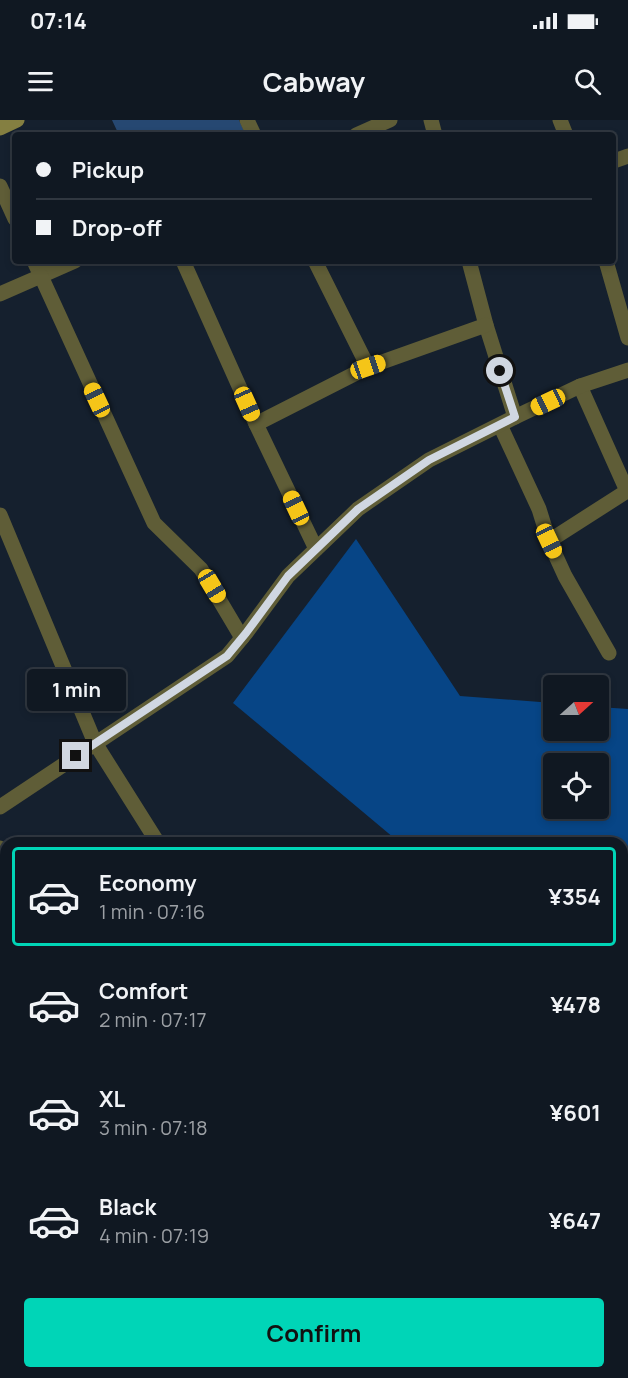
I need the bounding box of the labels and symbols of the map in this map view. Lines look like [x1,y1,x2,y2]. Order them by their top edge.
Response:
car [348,353,388,381]
route start [486,357,513,384]
car [81,380,113,420]
car [231,384,263,424]
car [528,386,568,418]
car [280,488,312,528]
car [533,521,565,561]
car [195,566,229,606]
callout: 1 min [26,669,125,711]
north arrow [543,675,609,741]
route end [62,742,89,769]

